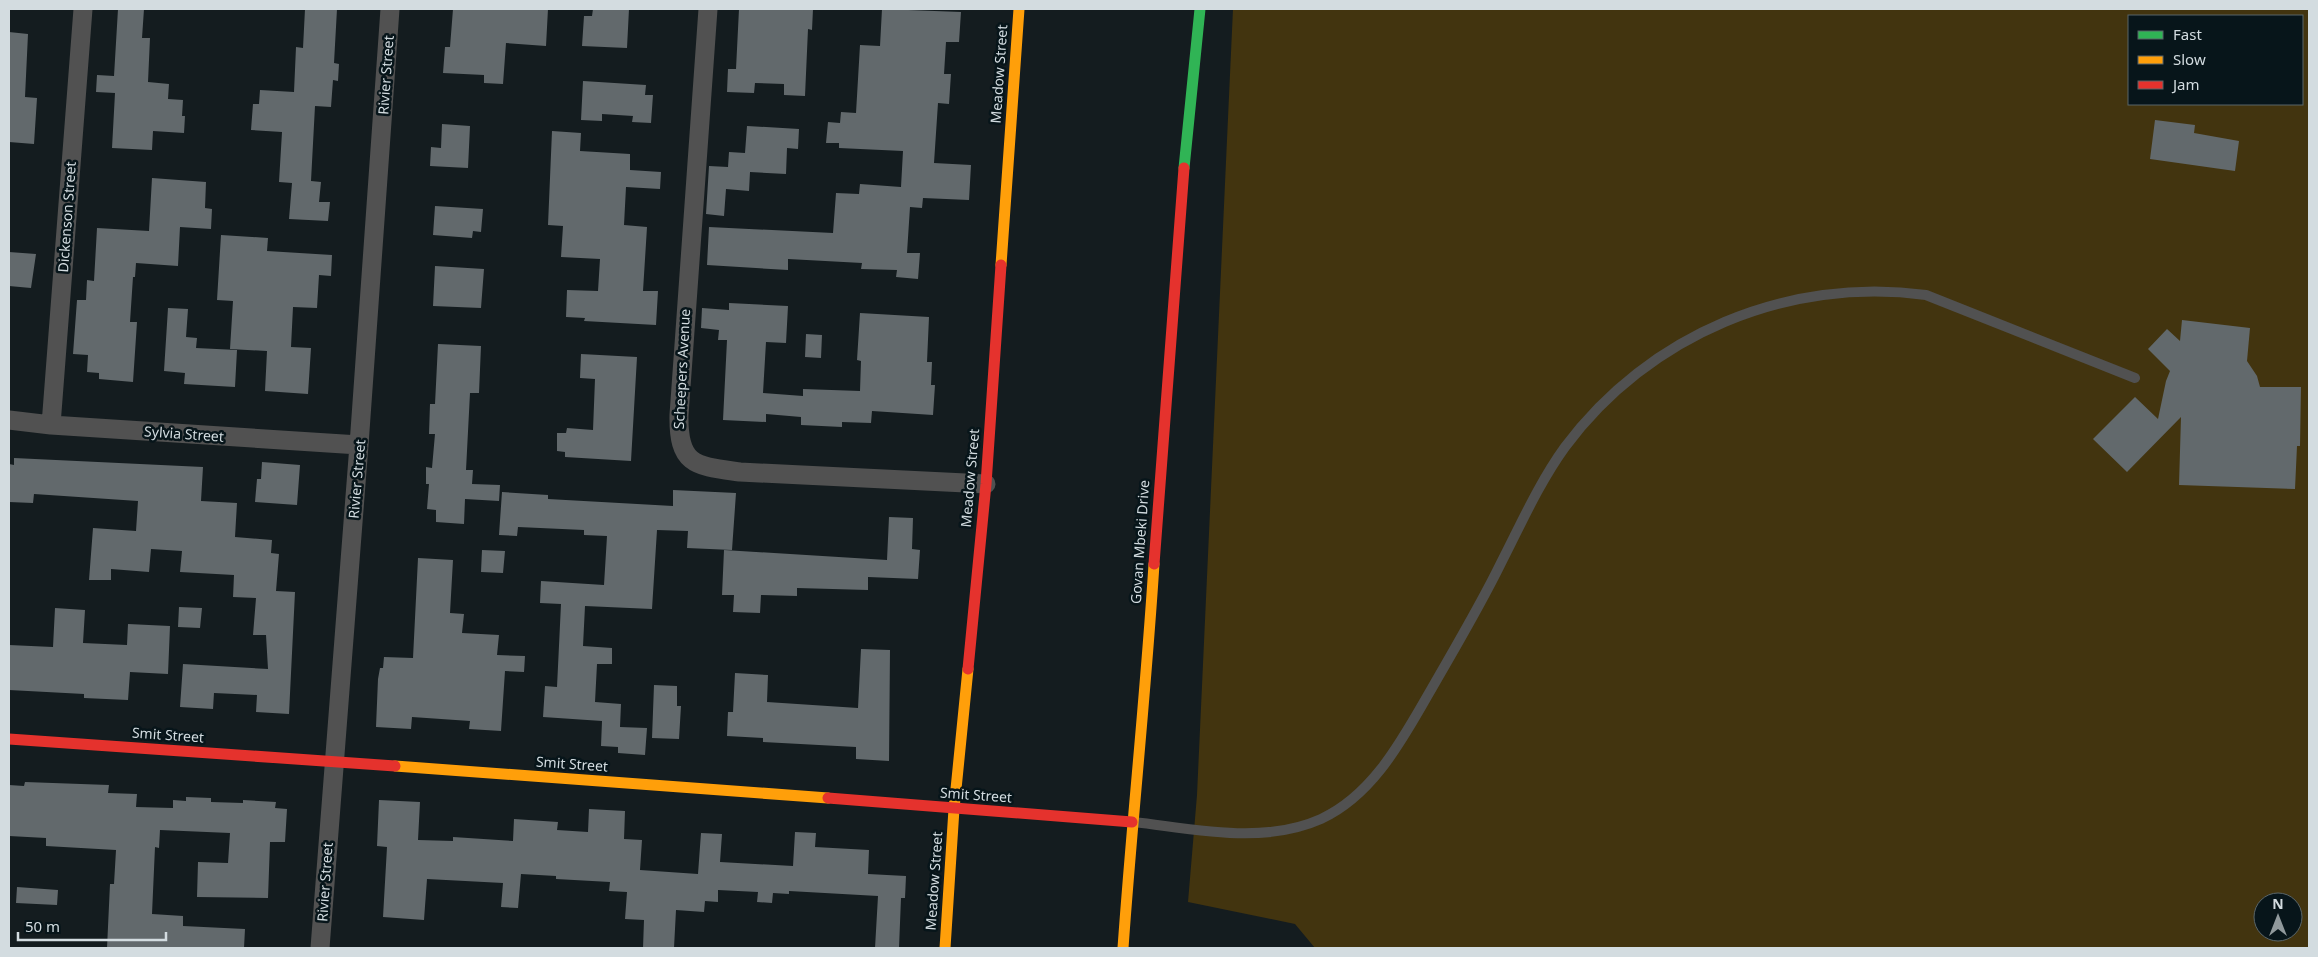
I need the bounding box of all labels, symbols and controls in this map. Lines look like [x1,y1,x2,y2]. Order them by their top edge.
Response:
legend [2128,15,2303,105]
street label: Meadow Street [986,24,1011,124]
text: Fast [2173,24,2202,44]
street label: Rivier Street [373,35,398,115]
text: Slow [2173,49,2206,69]
text: Jam [2171,74,2200,94]
street label: Dickenson Street [53,161,80,273]
street label: Scheepers Avenue [669,308,694,430]
street label: Sylvia Street [144,421,224,446]
street label: Meadow Street [956,428,983,528]
street label: Rivier Street [344,439,369,519]
street label: Govan Mbeki Drive [1126,479,1153,605]
street label: Smit Street [131,723,205,746]
street label: Smit Street [535,752,609,775]
street label: Smit Street [939,783,1013,806]
street label: Meadow Street [921,831,946,931]
street label: Rivier Street [312,842,337,922]
north arrow [2253,892,2303,942]
text: N [2272,894,2284,913]
scale bar [18,910,165,942]
text: 50 m [25,916,60,936]

